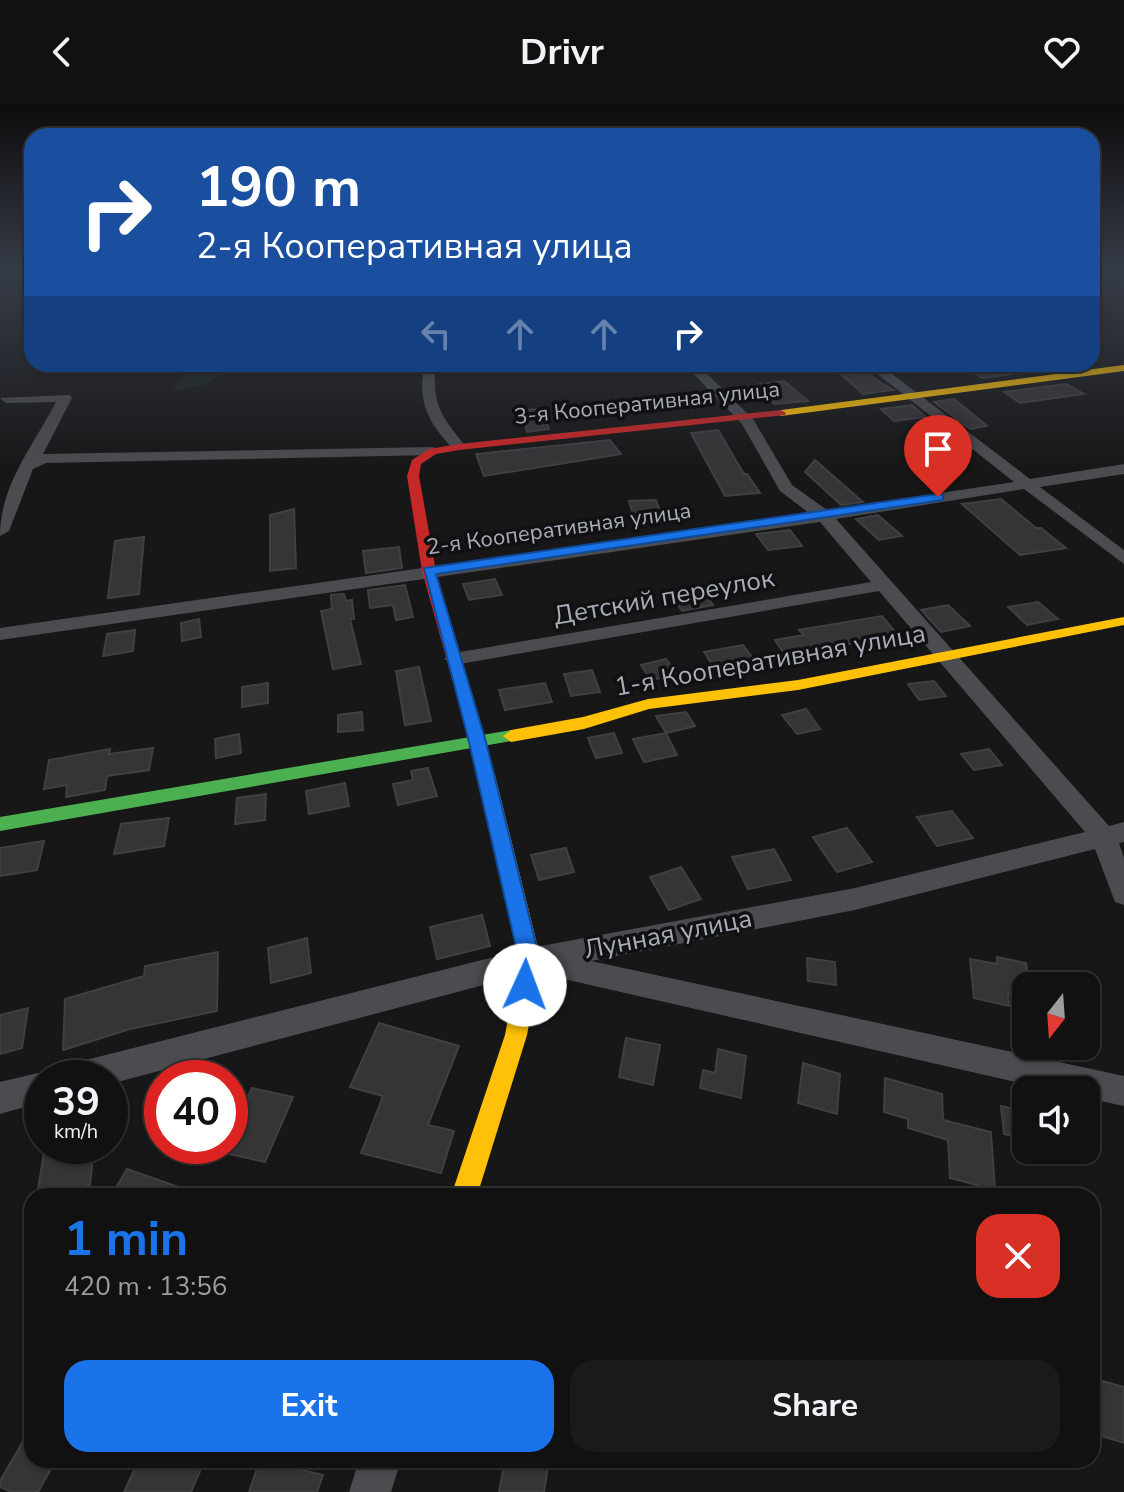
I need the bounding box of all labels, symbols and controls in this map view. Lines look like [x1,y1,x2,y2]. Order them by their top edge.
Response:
text: Drivr [520,28,604,77]
icon: back [40,30,84,74]
icon: heart [1040,30,1084,74]
text: 190 m [196,149,361,226]
icon: right [64,160,168,264]
text: 2-я Кооперативная улица [196,222,633,271]
icon: left [414,312,458,356]
icon: ahead [498,312,542,356]
icon: ahead [582,312,626,356]
icon: right [666,312,710,356]
street label: 3-я Кооперативная улица [513,374,781,432]
pin [904,415,972,497]
icon: arrive [916,427,960,471]
street label: 2-я Кооперативная улица [425,496,693,562]
street label: Детский переулок [551,560,777,634]
street label: 1-я Кооперативная улица [612,615,928,705]
street label: Лунная улица [581,901,755,967]
position arrow [483,943,567,1027]
north arrow [1012,972,1100,1060]
map controls [1012,972,1100,1164]
speed limit sign: 40 [144,1060,248,1164]
text: 39 [52,1075,100,1129]
button: sound [1012,1076,1100,1164]
text: km/h [54,1118,98,1145]
text: 1 min [64,1206,188,1272]
button: close [976,1214,1060,1298]
text: 420 m · 13:56 [64,1269,227,1304]
button: Exit [64,1360,554,1452]
button: Share [570,1360,1060,1452]

